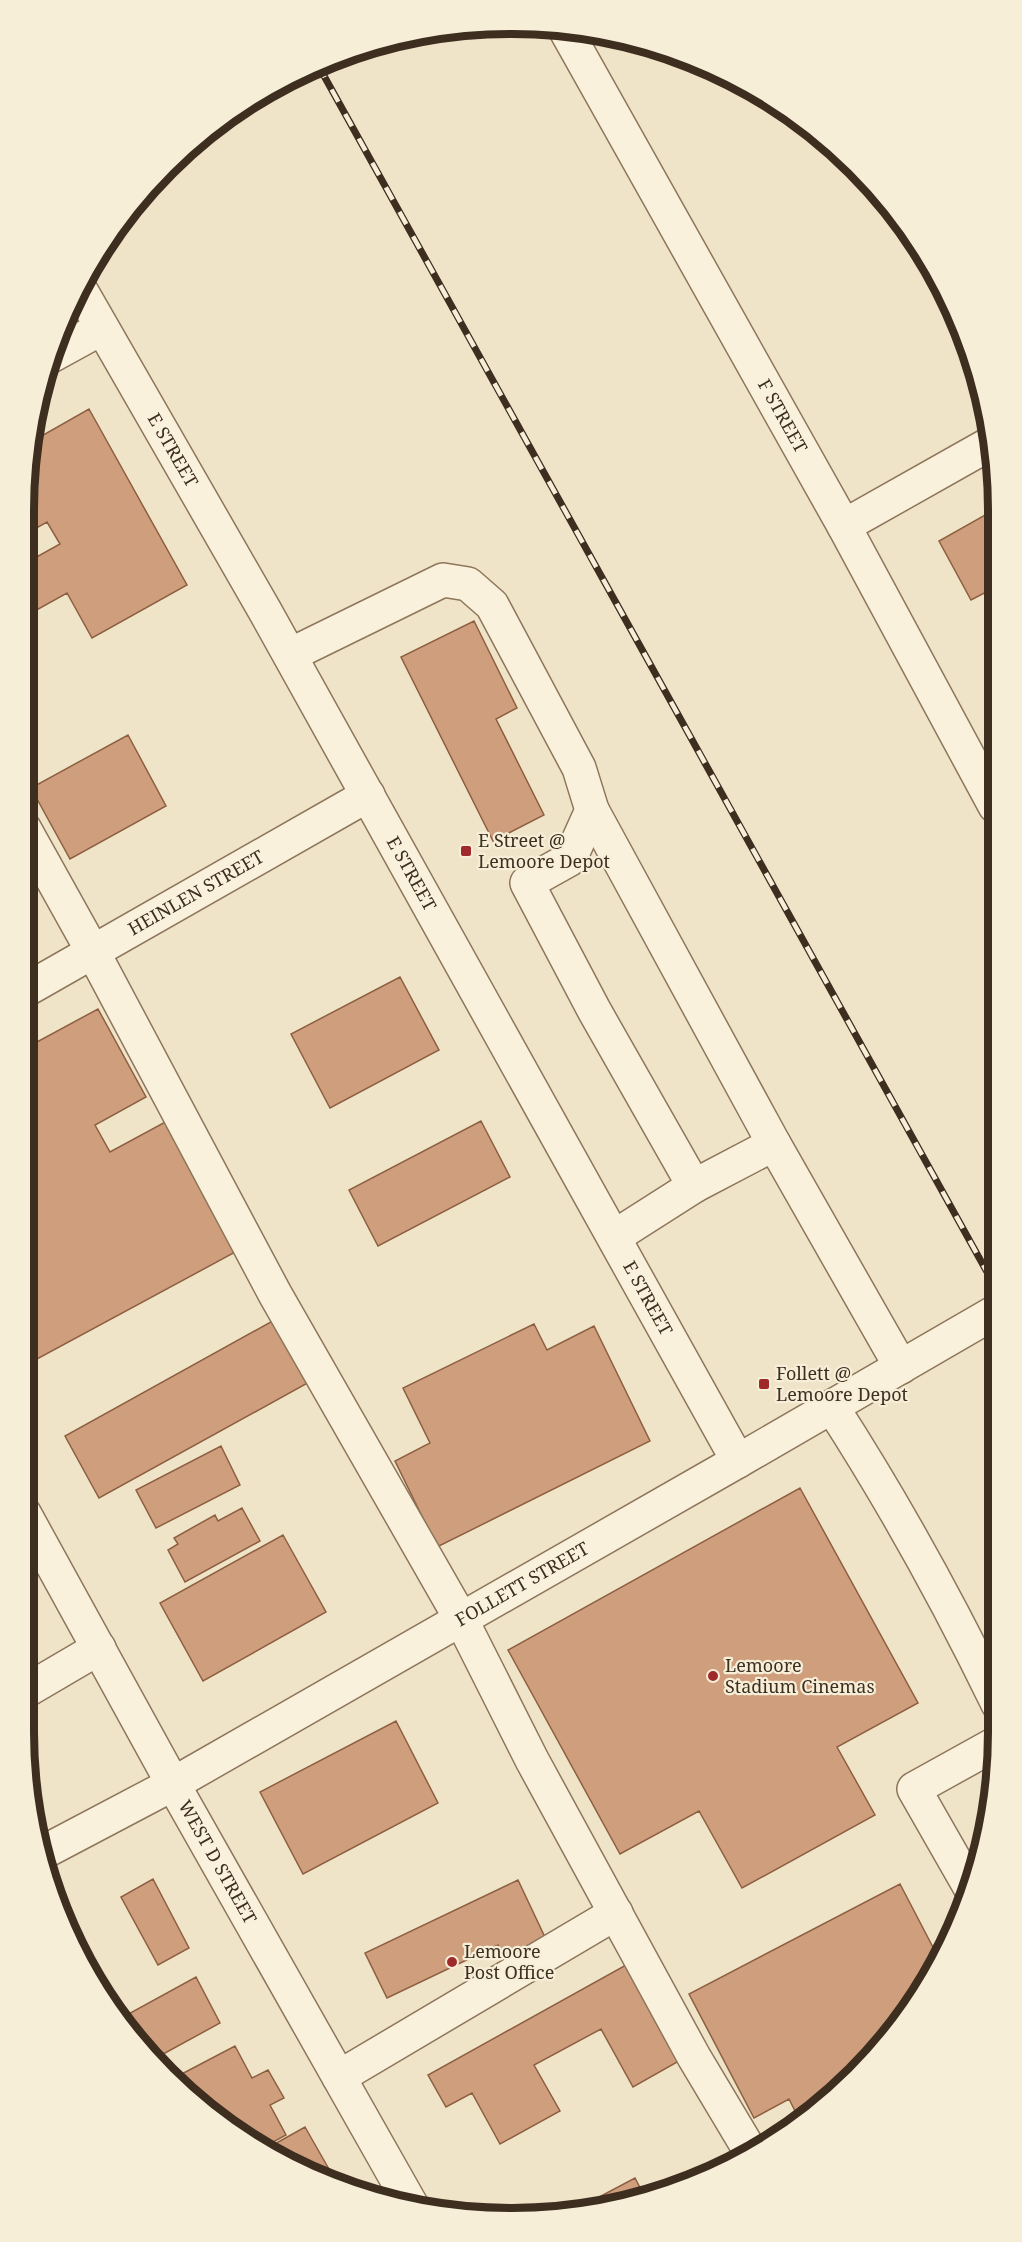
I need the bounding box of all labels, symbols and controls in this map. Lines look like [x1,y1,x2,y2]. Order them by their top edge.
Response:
street label: F STREET [753,374,814,457]
street label: E STREET [143,408,204,491]
place label: E Street @ Lemoore Depot [478,828,610,873]
street label: E STREET [382,832,442,915]
street label: HEINLEN STREET [123,844,268,940]
marker: E Street @ Lemoore Depot [459,844,473,858]
street label: E STREET [618,1256,679,1339]
place label: Follett @ Lemoore Depot [776,1361,908,1406]
marker: Follett @ Lemoore Depot [757,1377,771,1391]
street label: FOLLETT STREET [450,1536,593,1631]
place label: Lemoore Stadium Cinemas [725,1653,875,1698]
marker: Lemoore Stadium Cinemas [706,1669,720,1683]
street label: WEST D STREET [173,1795,263,1928]
place label: Lemoore Post Office [464,1939,554,1984]
marker: Lemoore Post Office [445,1955,459,1969]

